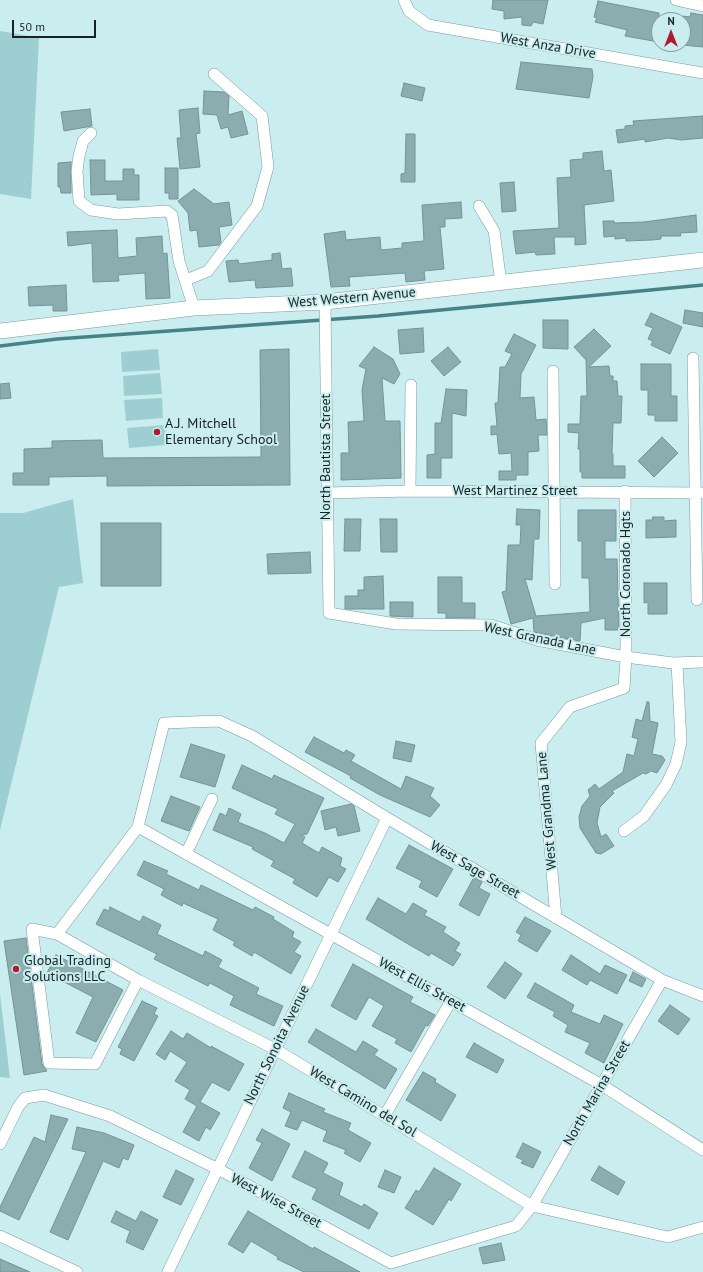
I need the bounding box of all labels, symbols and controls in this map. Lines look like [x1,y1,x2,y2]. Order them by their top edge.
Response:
scale bar [14,12,98,38]
north arrow [651,12,691,52]
text: N [667,14,675,28]
text: 50 m [19,19,45,34]
street label: West Anza Drive [499,29,597,63]
street label: West Western Avenue [287,284,417,312]
street label: North Bautista Street [318,394,334,520]
place label: A.J. Mitchell Elementary School [165,416,277,448]
marker: A.J. Mitchell Elementary School [152,427,162,437]
street label: West Martinez Street [453,483,577,499]
street label: North Coronado Hgts [618,511,634,637]
street label: West Granada Lane [482,619,598,659]
street label: West Grandma Lane [533,751,561,871]
street label: West Sage Street [427,837,523,903]
place label: Global Trading Solutions LLC [24,953,111,986]
street label: West Ellis Street [375,954,469,1016]
marker: Global Trading Solutions LLC [11,964,21,974]
street label: North Sonoita Avenue [241,982,313,1108]
street label: North Marina Street [560,1037,634,1149]
street label: West Camino del Sol [306,1063,420,1141]
street label: West Wise Street [228,1170,324,1232]

